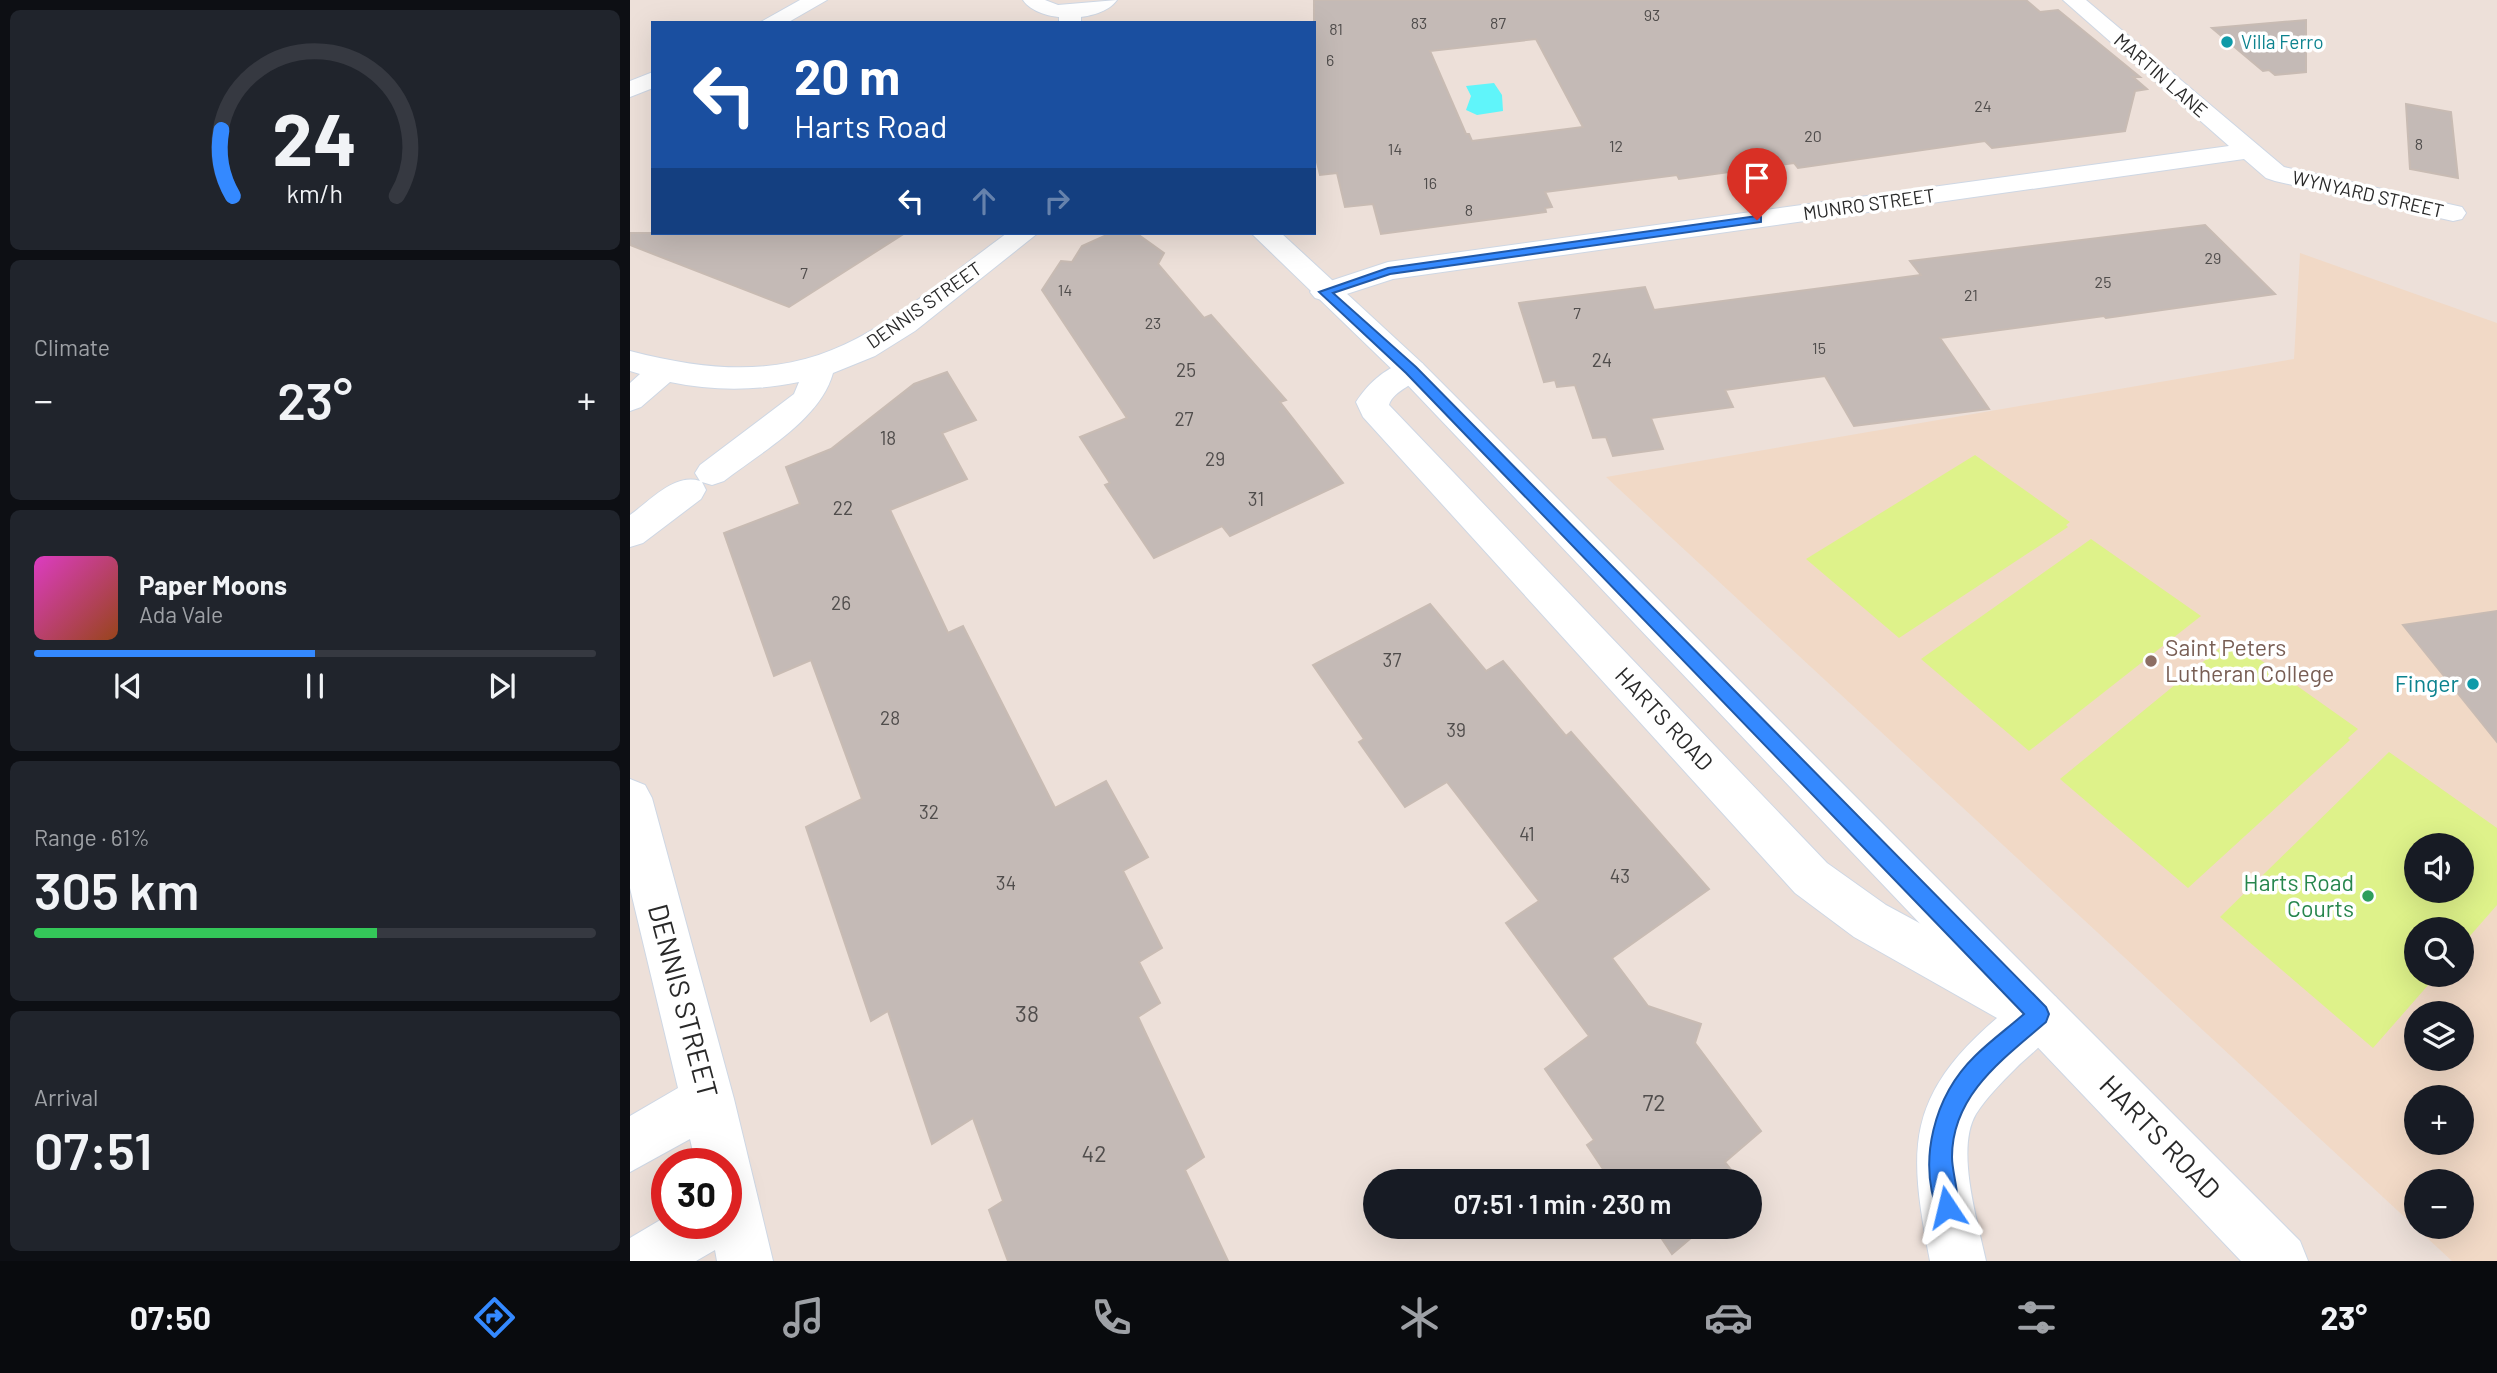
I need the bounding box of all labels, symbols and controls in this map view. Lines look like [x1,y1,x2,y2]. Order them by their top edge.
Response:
house number: 93 [1644,5,1660,24]
house number: 83 [1411,13,1427,32]
house number: 87 [1490,13,1506,32]
house number: 81 [1329,19,1343,38]
street label: MARTIN LANE [2110,28,2213,121]
place label: Villa Ferro [2241,30,2324,53]
marker: Villa Ferro [2219,34,2235,50]
text: 20 m [794,46,900,105]
icon: left [679,49,770,140]
house number: 6 [1326,50,1334,69]
text: 24 [273,93,357,181]
house number: 24 [1974,96,1992,115]
text: Harts Road [794,106,948,144]
house number: 20 [1804,126,1822,145]
house number: 8 [2415,134,2423,153]
house number: 12 [1609,136,1623,155]
house number: 14 [1388,139,1402,158]
pin [1727,148,1787,220]
icon: arrive [1738,159,1776,197]
street label: WYNYARD STREET [2290,165,2446,222]
house number: 16 [1423,173,1437,192]
text: km/h [287,178,343,208]
icon: left [892,182,930,220]
icon: ahead [965,182,1003,220]
icon: right [1038,182,1076,220]
street label: MUNRO STREET [1802,183,1936,224]
house number: 8 [1465,200,1473,219]
house number: 29 [2205,248,2221,267]
street label: DENNIS STREET [862,256,986,353]
house number: 7 [800,263,808,282]
house number: 25 [2095,272,2111,291]
house number: 14 [1058,280,1072,299]
house number: 21 [1964,285,1978,304]
house number: 7 [1573,303,1581,322]
house number: 23 [1145,313,1161,332]
text: Climate [34,333,110,361]
house number: 15 [1812,338,1826,357]
house number: 24 [1592,348,1612,371]
house number: 25 [1176,358,1196,381]
text: 23° [277,368,353,430]
text: − [34,376,53,422]
text: + [577,376,596,422]
house number: 27 [1174,407,1194,430]
house number: 18 [880,426,896,449]
house number: 29 [1205,447,1225,470]
house number: 31 [1248,487,1264,510]
house number: 22 [833,496,853,519]
text: Paper Moons [139,569,287,600]
house number: 26 [831,591,851,614]
text: Ada Vale [139,600,223,628]
place label: Saint Peters Lutheran College [2165,633,2334,687]
house number: 37 [1383,648,1401,671]
marker: Saint Peters Lutheran College [2143,653,2159,669]
street label: HARTS ROAD [1610,661,1720,776]
icon: previous [109,667,147,705]
icon: pause [296,667,334,705]
icon: next [483,667,521,705]
place label: Finger [2395,669,2460,697]
marker: Finger [2465,676,2481,692]
house number: 28 [880,706,900,729]
house number: 39 [1446,718,1466,741]
house number: 32 [919,800,939,823]
house number: 41 [1519,822,1535,845]
text: Range · 61% [34,823,150,851]
map controls [2404,833,2474,1239]
button: sound [2404,833,2474,903]
text: 305 km [34,858,199,920]
house number: 43 [1610,864,1630,887]
place label: Harts Road Courts [2244,868,2354,922]
house number: 34 [996,871,1016,894]
marker: Harts Road Courts [2360,888,2376,904]
street label: DENNIS STREET [642,900,726,1102]
button: search [2404,917,2474,987]
house number: 38 [1015,999,1039,1027]
button: layers [2404,1001,2474,1071]
street label: HARTS ROAD [2093,1067,2228,1205]
text: Arrival [34,1083,98,1111]
button: + [2404,1085,2474,1155]
house number: 72 [1642,1088,1666,1116]
text: 07:51 [34,1118,152,1180]
house number: 42 [1081,1139,1107,1167]
speed limit sign: 30 [651,1148,742,1239]
button: − [2404,1169,2474,1239]
position arrow [1910,1170,1984,1244]
text: 07:51 · 1 min · 230 m [1454,1188,1671,1219]
icon: directions [470,1293,519,1342]
icon: music [779,1293,828,1342]
icon: phone [1087,1293,1136,1342]
icon: climate [1395,1293,1444,1342]
icon: car [1704,1293,1753,1342]
icon: filters [2012,1293,2061,1342]
text: 07:50 [130,1298,211,1336]
text: 23° [2320,1298,2367,1336]

